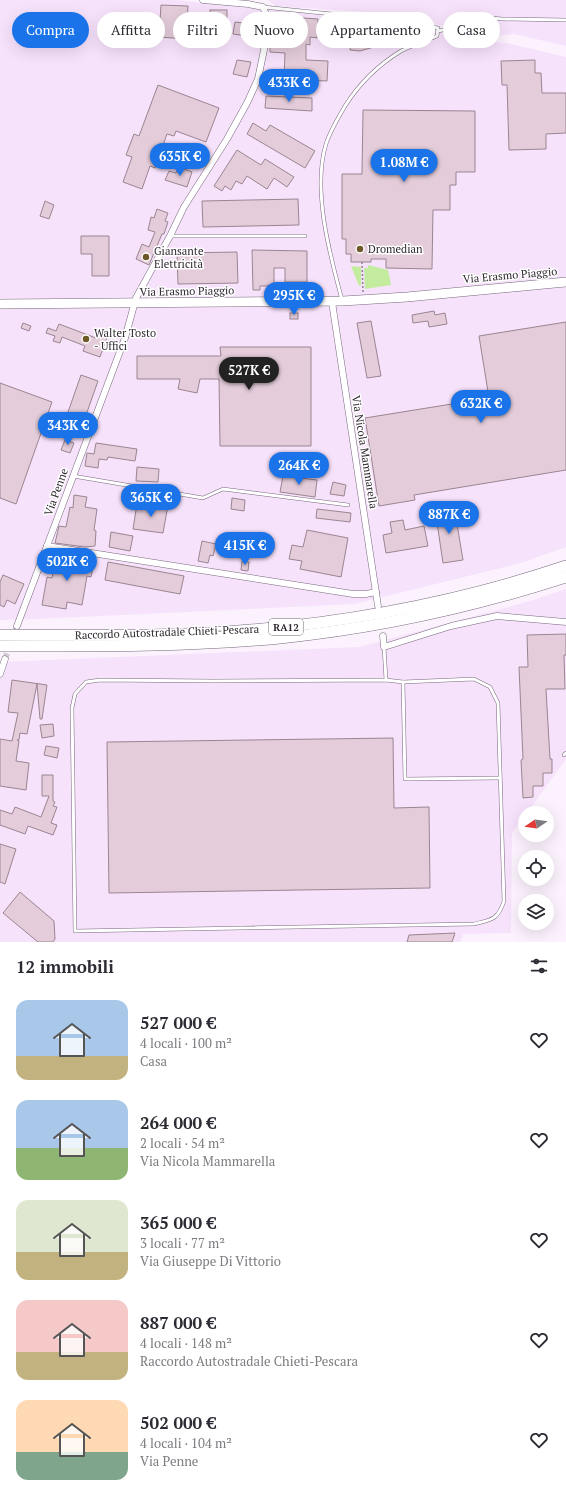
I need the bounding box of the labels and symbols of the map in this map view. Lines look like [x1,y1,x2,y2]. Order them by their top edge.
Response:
pin: 433K € [256,69,322,103]
pin: 635K € [147,143,213,177]
pin: 1.08M € [367,149,441,183]
place label: Dromedian [368,242,423,256]
place label: Giansante Elettricità [154,244,204,271]
marker: Dromedian [355,244,365,254]
marker: Giansante Elettricità [141,252,151,262]
street label: Via Erasmo Piaggio [462,264,558,286]
pin: 295K € [261,282,327,316]
street label: Via Erasmo Piaggio [140,283,234,299]
place label: Walter Tosto - Uffici [94,326,156,353]
marker: Walter Tosto - Uffici [81,334,91,344]
pin: 527K € [216,357,282,391]
pin: 632K € [448,390,514,424]
street label: Via Nicola Mammarella [349,394,381,510]
pin: 343K € [35,412,101,446]
pin: 264K € [266,452,332,486]
street label: Via Penne [41,466,71,518]
pin: 365K € [118,484,184,518]
pin: 887K € [416,501,482,535]
pin: 415K € [212,532,278,566]
pin: 502K € [34,548,100,582]
road number: RA12 [269,619,303,635]
street label: Raccordo Autostradale Chieti-Pescara [75,622,260,642]
north arrow [518,806,554,842]

